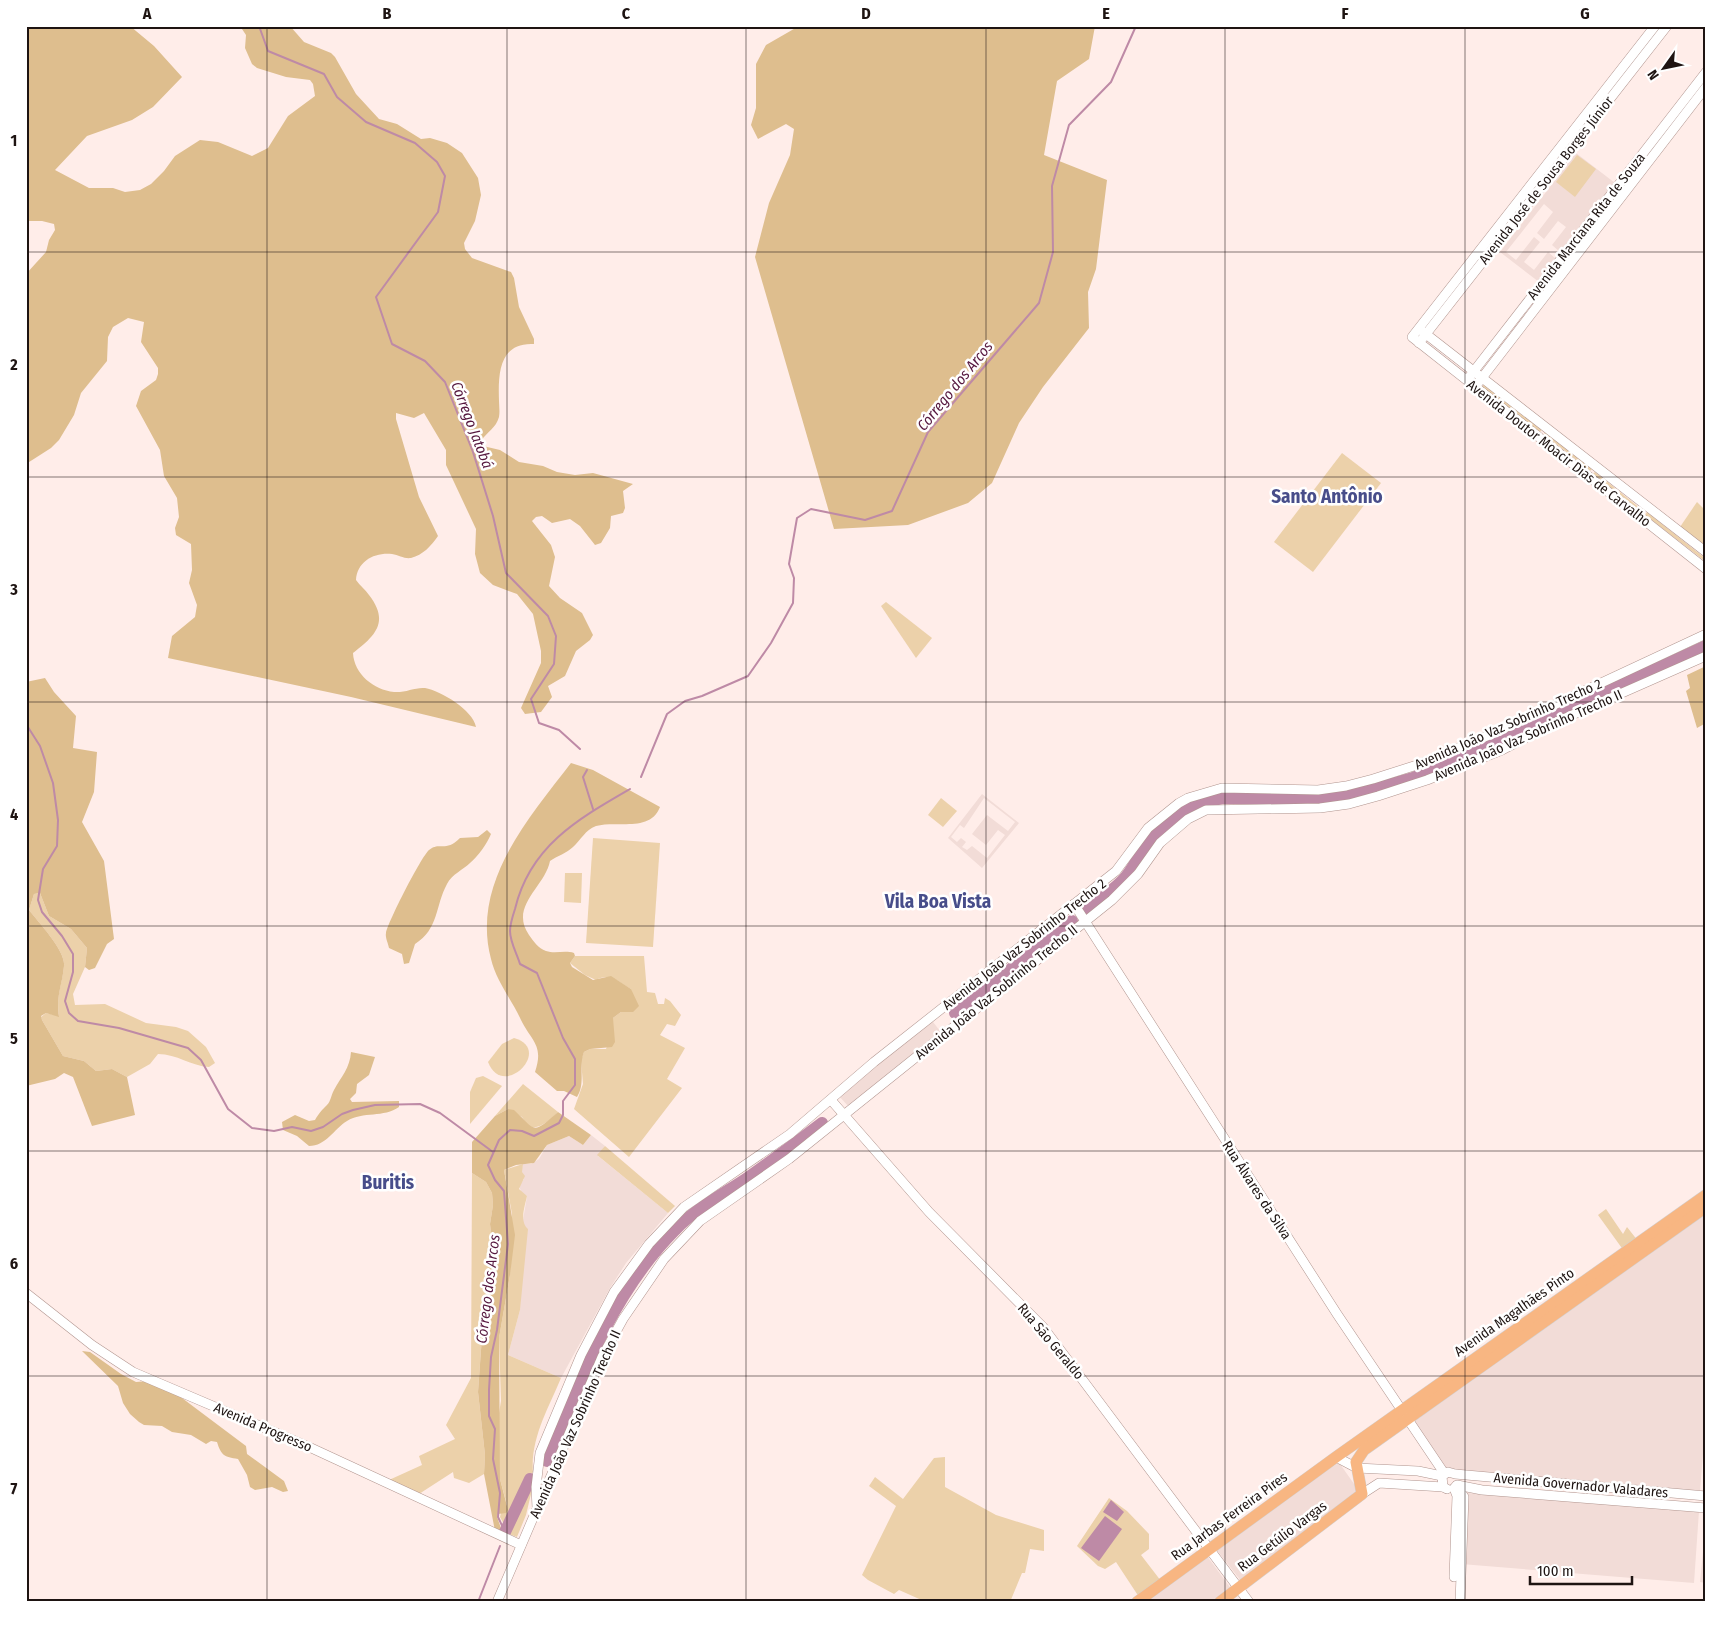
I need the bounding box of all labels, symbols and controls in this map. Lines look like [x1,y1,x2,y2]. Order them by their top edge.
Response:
text: A [142,4,152,23]
text: B [383,4,392,23]
text: C [622,4,631,23]
text: D [861,4,871,23]
text: E [1102,4,1110,23]
text: F [1341,4,1349,23]
text: G [1580,4,1590,23]
north arrow [1640,42,1690,92]
text: N [1644,67,1663,83]
street label: Avenida José de Sousa Borges Júnior [1476,93,1617,268]
text: 1 [11,131,17,150]
street label: Avenida Marciana Rita de Souza [1524,149,1649,303]
water label: Córrego dos Arcos [913,337,997,434]
text: 2 [9,355,18,374]
street label: Avenida Doutor Moacir Dias de Carvalho [1463,376,1654,531]
water label: Córrego Jatobá [447,379,497,471]
district label: Santo Antônio [1271,485,1383,508]
text: 3 [9,580,18,599]
street label: Avenida João Vaz Sobrinho Trecho 2 [1412,675,1604,774]
street label: Avenida João Vaz Sobrinho Trecho II [1431,686,1625,785]
text: 4 [10,805,18,824]
street label: Avenida João Vaz Sobrinho Trecho 2 [939,875,1110,1014]
district label: Vila Boa Vista [884,890,991,913]
street label: Avenida João Vaz Sobrinho Trecho II [912,922,1081,1063]
text: 5 [10,1029,18,1048]
street label: Rua Álvares da Silva [1218,1137,1296,1243]
district label: Buritis [362,1171,415,1194]
water label: Córrego dos Arcos [472,1233,504,1345]
text: 6 [10,1254,18,1273]
street label: Avenida Magalhães Pinto [1451,1264,1578,1360]
street label: Rua São Geraldo [1014,1300,1087,1383]
street label: Avenida João Vaz Sobrinho Trecho II [526,1327,625,1521]
street label: Avenida Progresso [211,1399,314,1456]
street label: Rua Jarbas Ferreira Pires [1168,1469,1291,1564]
street label: Avenida Governador Valadares [1493,1469,1669,1502]
text: 7 [11,1479,18,1498]
street label: Rua Getúlio Vargas [1234,1497,1330,1575]
scale bar [1530,1553,1632,1585]
text: 100 m [1537,1562,1574,1580]

